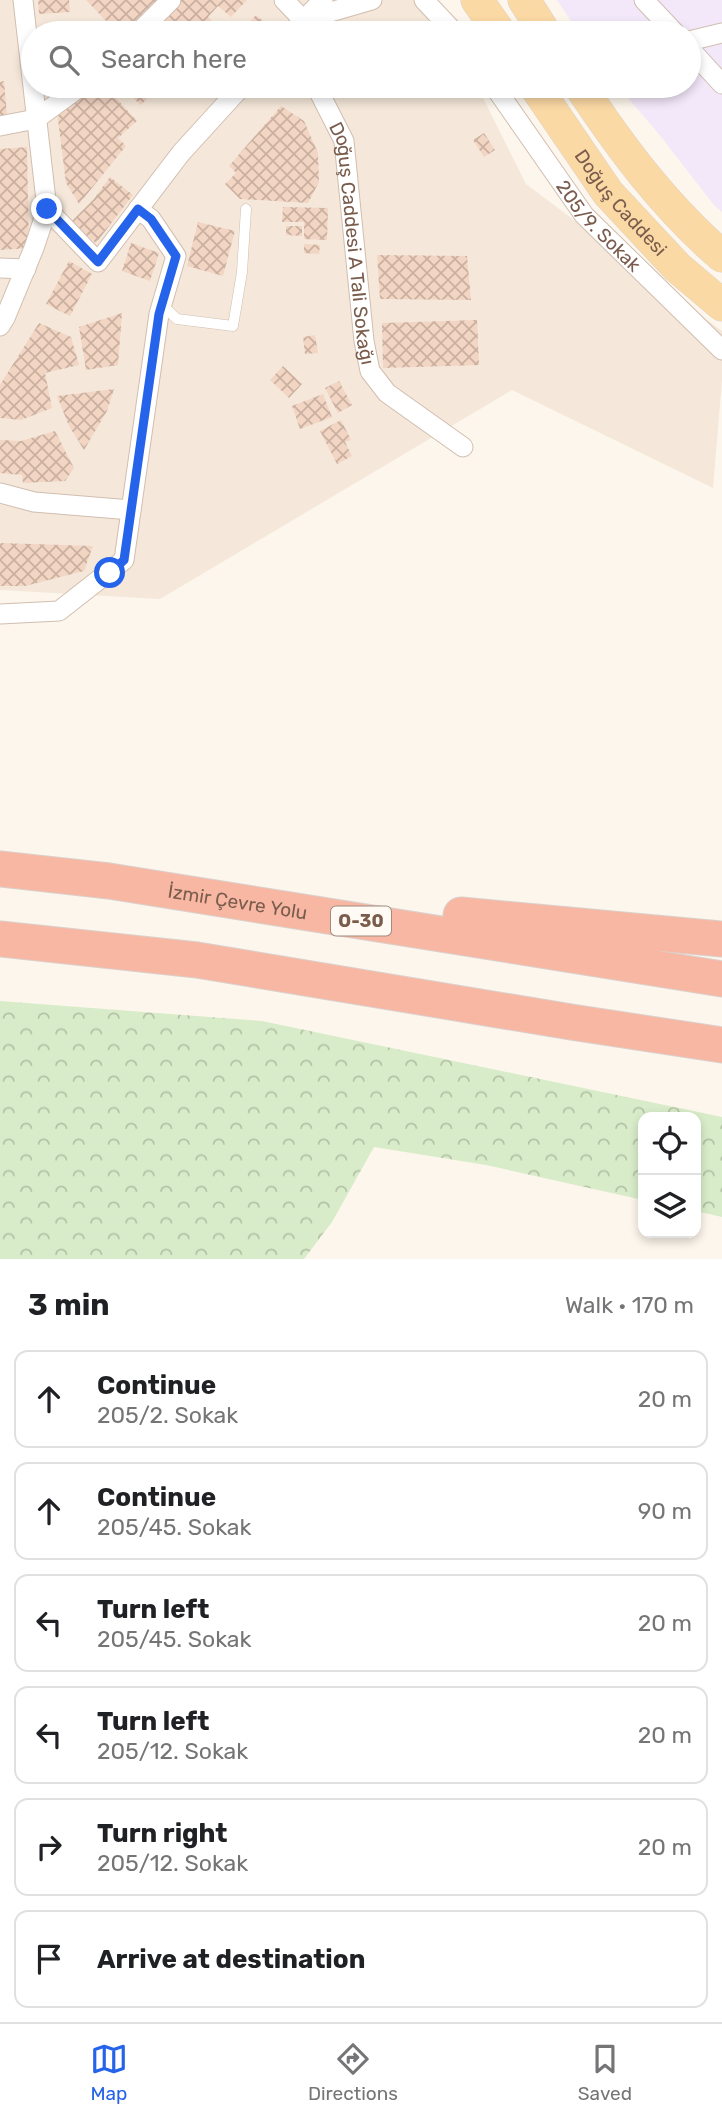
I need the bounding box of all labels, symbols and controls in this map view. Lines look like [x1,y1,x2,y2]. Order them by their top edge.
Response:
search box [21,21,701,98]
icon: search [45,41,83,79]
text: Search here [101,44,247,75]
street label: Doğuş Caddesi A Tali Sokağı [325,118,380,367]
street label: Doğuş Caddesi [570,145,672,260]
street label: 205/9. Sokak [552,175,646,276]
route end [31,193,62,224]
route start [94,557,125,588]
street label: İzmir Çevre Yolu [166,879,309,924]
road number: O-30 [331,906,391,936]
map controls [638,1112,701,1238]
button: locate [638,1112,701,1175]
button: layers [638,1175,701,1238]
text: 3 min [28,1287,110,1323]
text: Walk · 170 m [565,1291,694,1319]
text: Continue [97,1370,216,1401]
icon: ahead [30,1380,68,1418]
text: 20 m [638,1385,692,1413]
text: 205/2. Sokak [97,1401,238,1429]
text: Continue [97,1482,216,1513]
icon: ahead [30,1492,68,1530]
text: 90 m [638,1497,692,1525]
text: 205/45. Sokak [97,1513,251,1541]
text: Turn left [97,1594,209,1625]
icon: left [30,1604,68,1642]
text: 20 m [638,1609,692,1637]
text: 205/45. Sokak [97,1625,251,1653]
text: Turn left [97,1706,209,1737]
icon: left [30,1716,68,1754]
text: 20 m [638,1721,692,1749]
text: 205/12. Sokak [97,1737,248,1765]
text: Turn right [97,1818,227,1849]
icon: right [30,1828,68,1866]
text: 20 m [638,1833,692,1861]
text: 205/12. Sokak [97,1849,248,1877]
icon: arrive [30,1940,68,1978]
text: Arrive at destination [97,1944,365,1975]
tab: Map [90,2040,128,2105]
tab: Directions [308,2040,398,2105]
tab: Saved [578,2040,632,2105]

